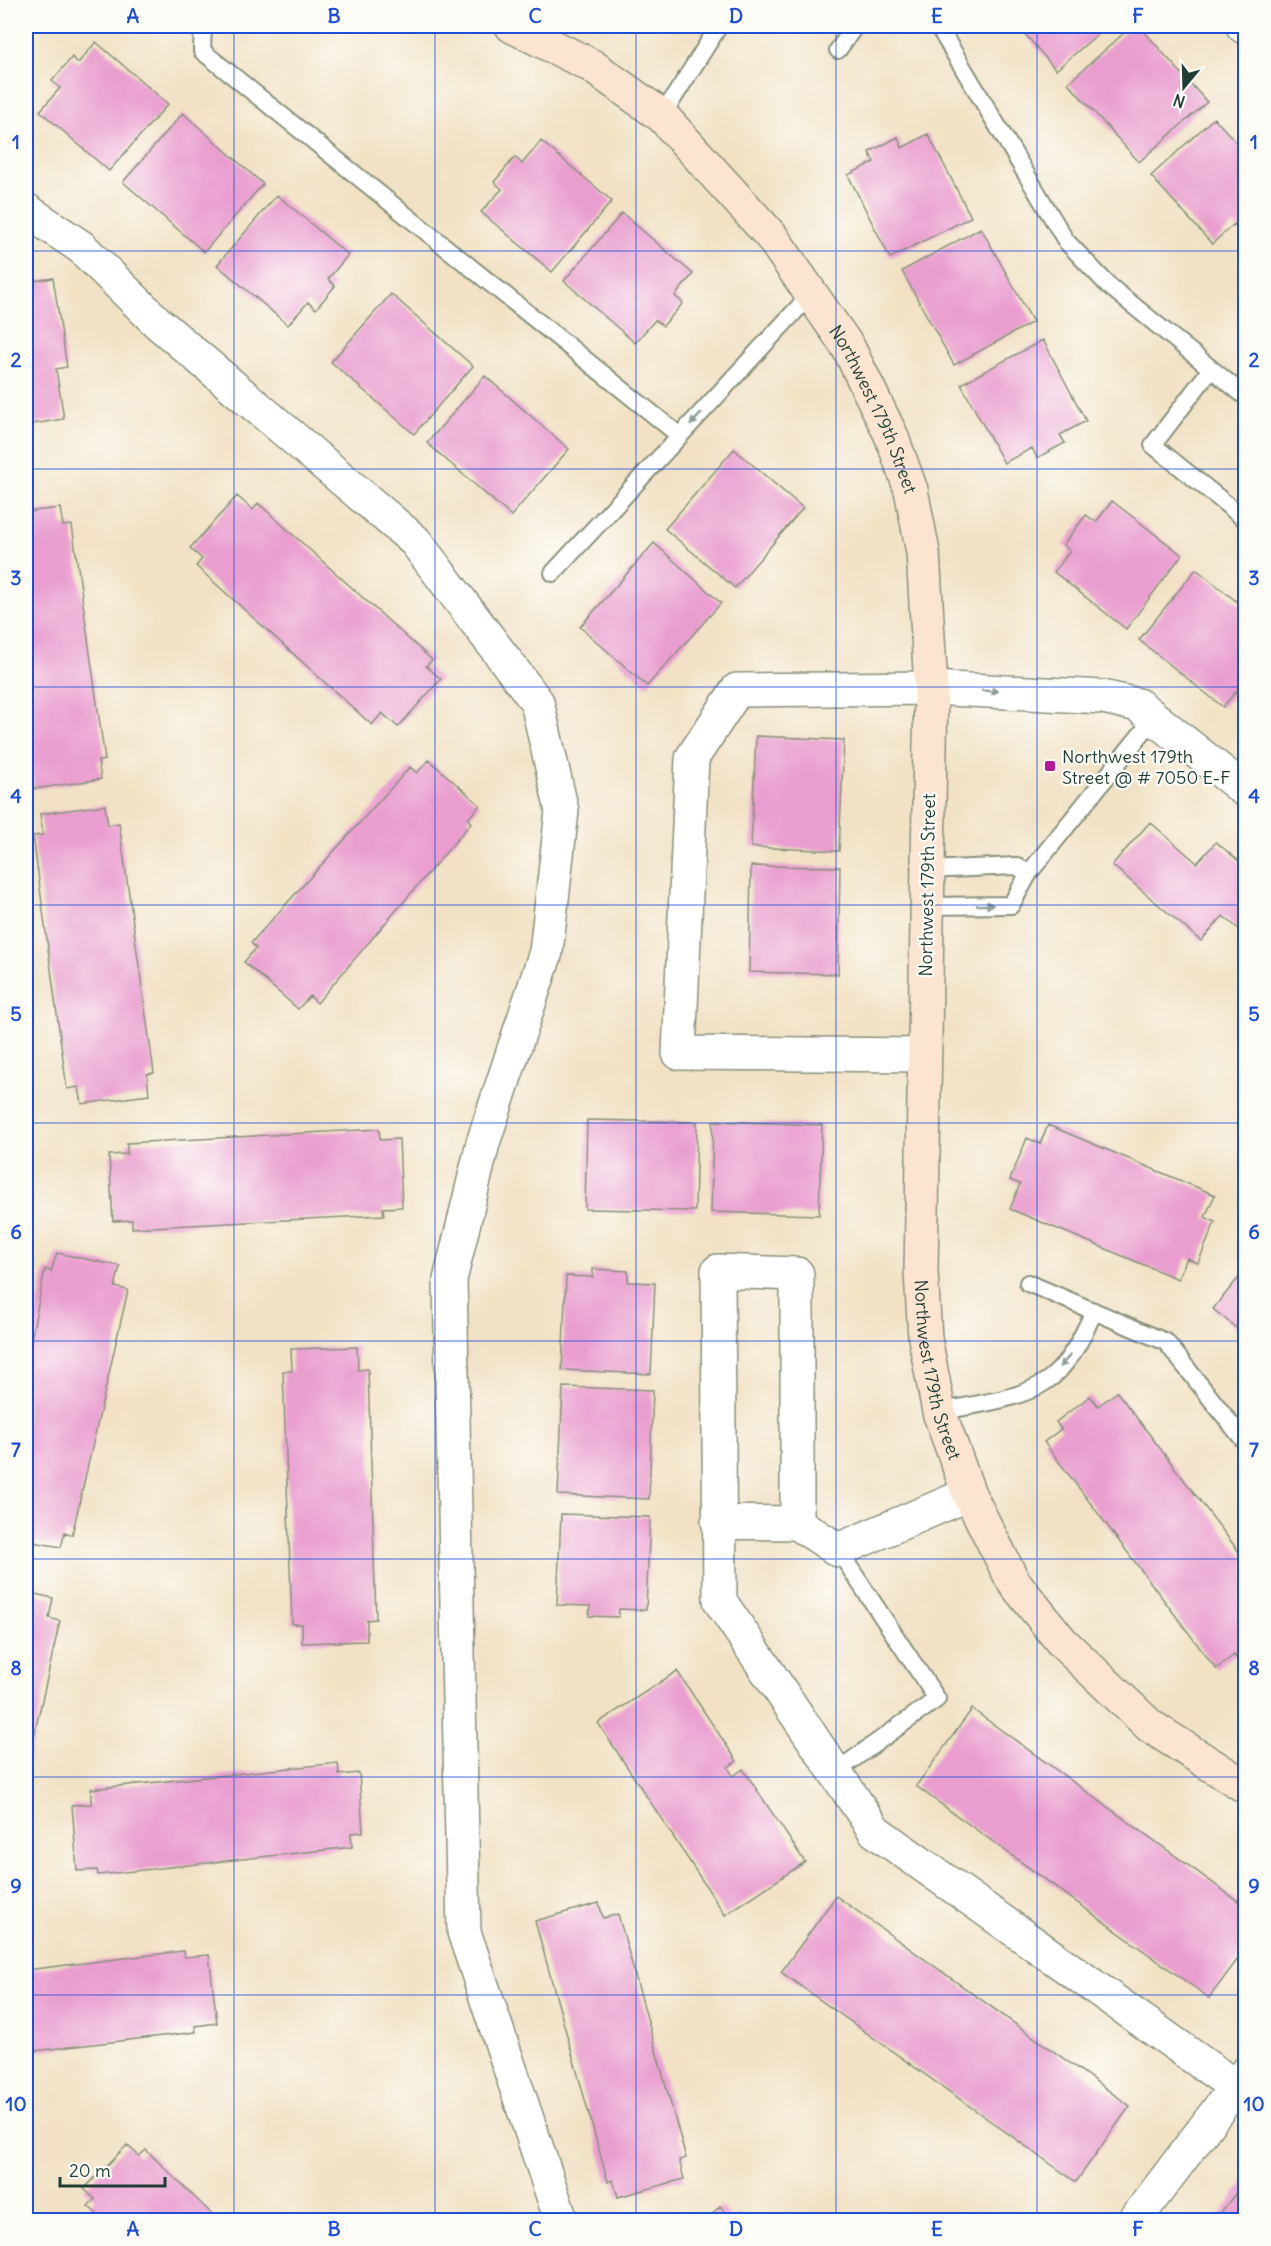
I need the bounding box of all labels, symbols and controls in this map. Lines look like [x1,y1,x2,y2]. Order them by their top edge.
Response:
text: A [127,3,140,28]
text: B [327,3,341,28]
text: C [528,3,542,28]
text: D [729,3,743,28]
text: E [931,3,943,28]
text: F [1132,3,1144,28]
north arrow [1154,57,1214,117]
text: N [1171,90,1188,112]
text: 1 [12,129,20,154]
text: 1 [1250,129,1258,154]
street label: Northwest 179th Street [825,320,923,496]
text: 2 [11,347,22,372]
text: 2 [1249,347,1260,372]
one-way arrow [689,411,703,426]
text: 3 [10,565,22,590]
text: 3 [1248,565,1260,590]
one-way arrow [980,687,999,696]
place label: Northwest 179th Street @ # 7050 E-F [1062,745,1230,789]
marker: Northwest 179th Street @ # 7050 E-F [1043,759,1057,773]
text: 4 [10,783,22,808]
text: 4 [1248,783,1260,808]
street label: Northwest 179th Street [914,793,940,977]
one-way arrow [975,900,994,910]
text: 5 [10,1001,22,1026]
text: 5 [1248,1001,1260,1026]
text: 6 [10,1219,22,1244]
text: 6 [1248,1219,1260,1244]
street label: Northwest 179th Street [910,1279,967,1463]
one-way arrow [1059,1353,1072,1368]
text: 7 [11,1437,21,1462]
text: 7 [1249,1437,1259,1462]
text: 8 [10,1655,22,1680]
text: 8 [1248,1655,1260,1680]
text: 9 [10,1873,22,1898]
text: 9 [1248,1873,1260,1898]
text: 10 [5,2091,27,2116]
text: 10 [1243,2091,1265,2116]
scale bar [60,2150,165,2188]
text: 20 m [69,2159,111,2182]
text: A [127,2216,140,2241]
text: B [327,2216,341,2241]
text: C [528,2216,542,2241]
text: D [729,2216,743,2241]
text: E [931,2216,943,2241]
text: F [1132,2216,1144,2241]

